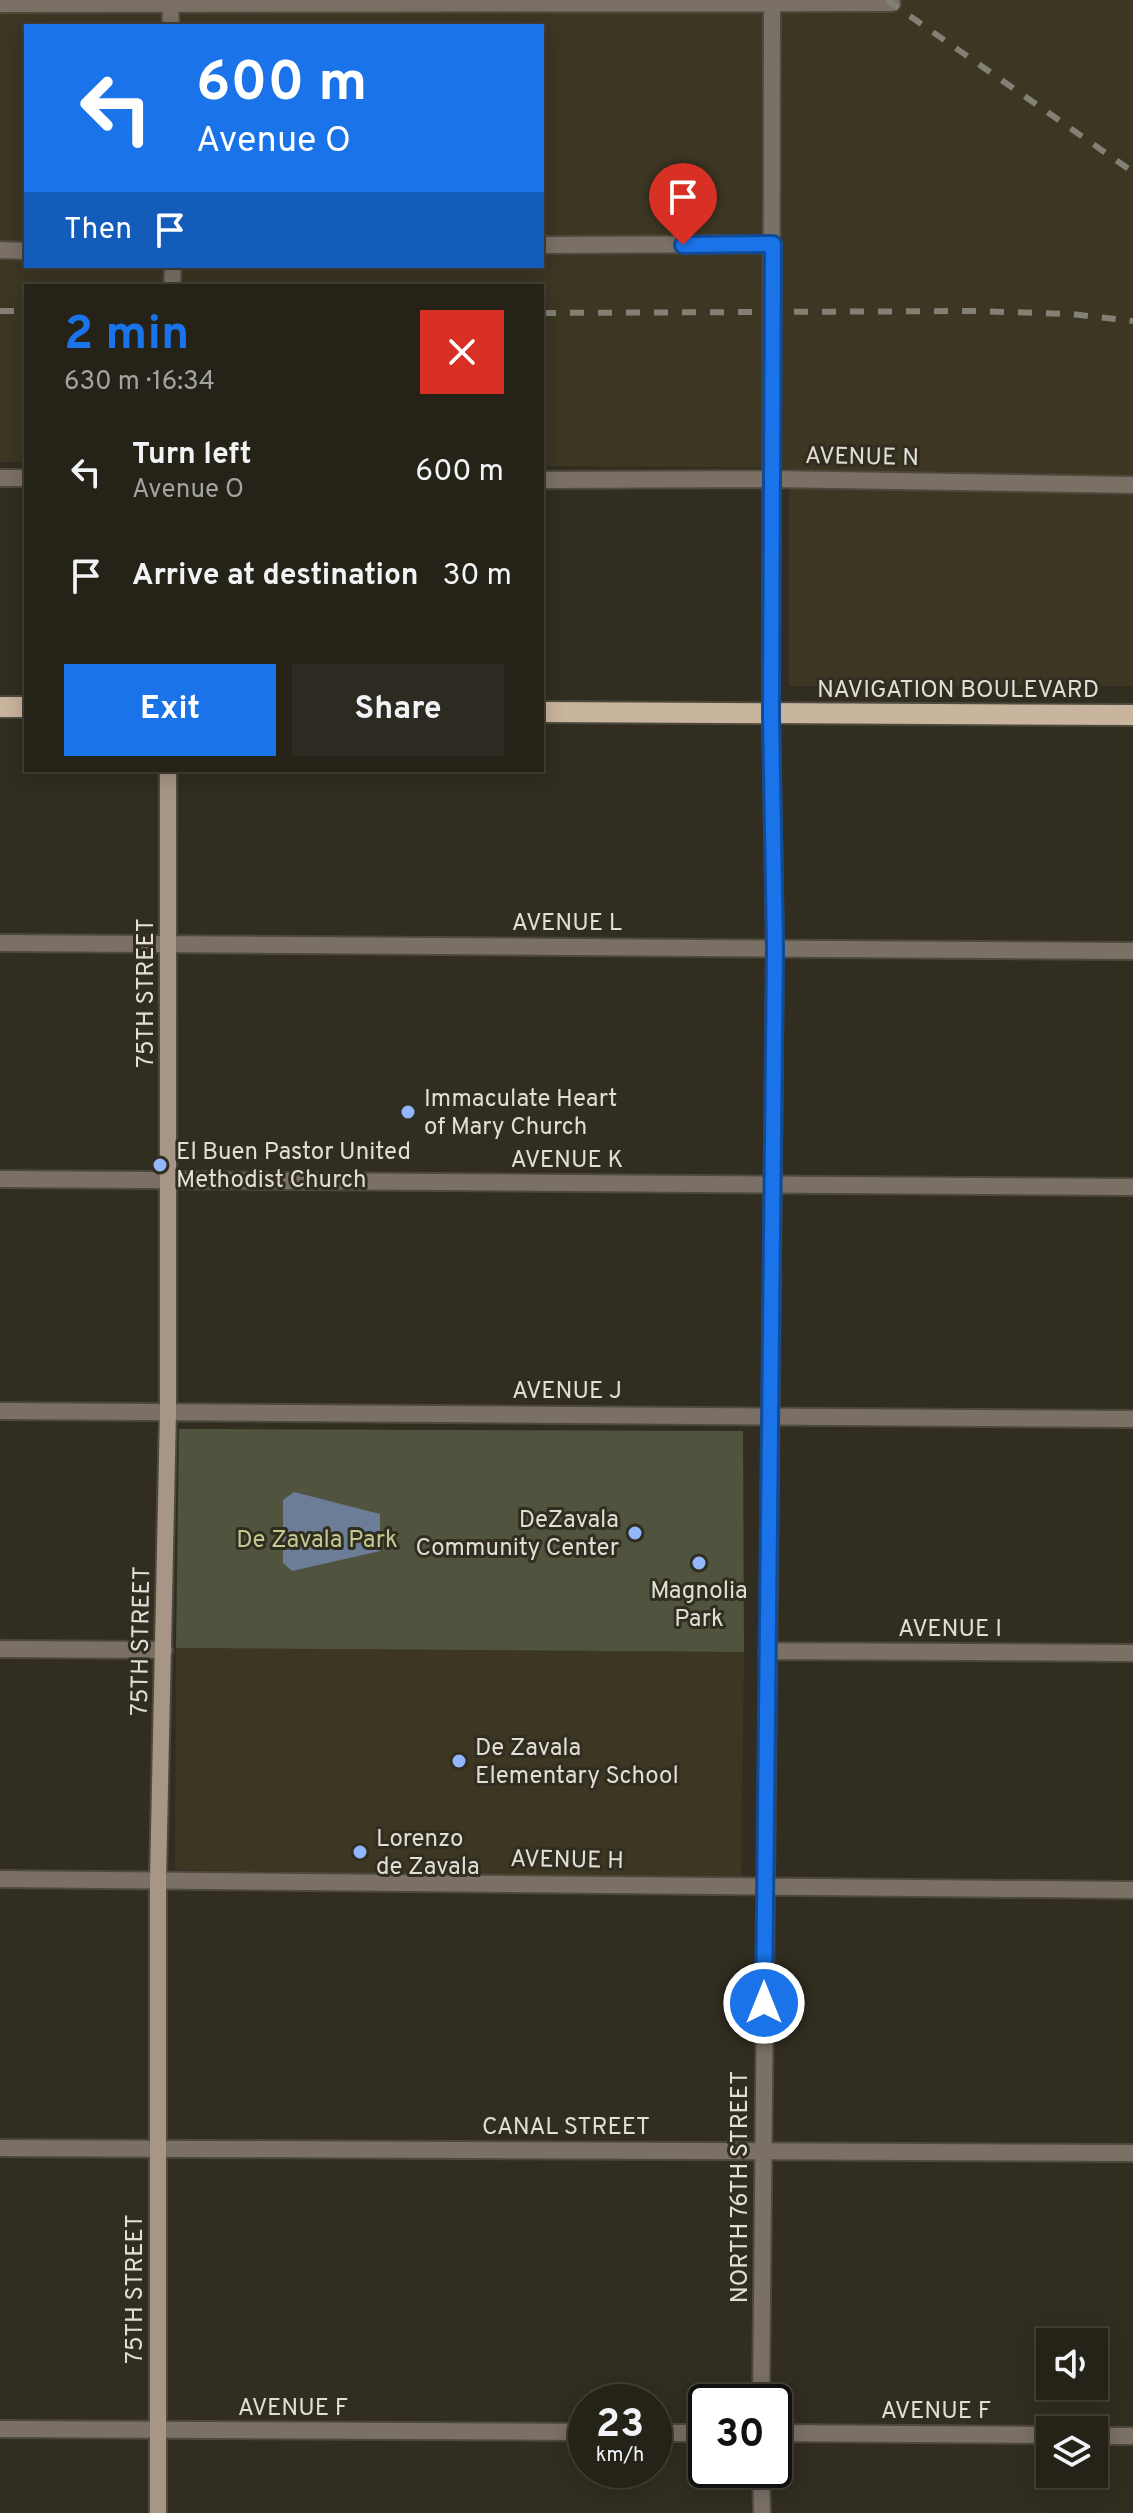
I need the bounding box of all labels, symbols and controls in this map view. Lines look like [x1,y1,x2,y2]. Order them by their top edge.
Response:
text: 600 m [196,50,367,120]
icon: left [64,56,168,160]
text: Avenue O [196,119,351,165]
pin [649,163,717,245]
icon: arrive [661,175,705,219]
icon: arrive [148,208,192,252]
text: Then [64,212,132,249]
text: 2 min [64,306,189,366]
button: close [420,310,504,394]
text: 630 m · 16:34 [64,366,215,399]
text: Turn left [132,437,252,474]
street label: AVENUE N [805,442,919,474]
icon: left [64,450,108,494]
text: 600 m [415,454,504,491]
text: Avenue O [132,474,244,507]
icon: arrive [64,554,108,598]
text: Arrive at destination [132,558,418,595]
text: 30 m [442,558,512,595]
button: Exit [64,664,276,756]
button: Share [292,664,504,756]
street label: NAVIGATION BOULEVARD [817,676,1099,706]
street label: AVENUE L [512,909,622,939]
street label: 75TH STREET [132,918,162,1068]
place label: Immaculate Heart of Mary Church [424,1085,617,1143]
marker: Immaculate Heart of Mary Church [399,1103,417,1121]
place label: El Buen Pastor United Methodist Church [176,1138,411,1196]
street label: AVENUE K [511,1146,623,1176]
marker: El Buen Pastor United Methodist Church [151,1156,169,1174]
street label: AVENUE J [512,1377,622,1407]
place label: DeZavala Community Center [416,1506,619,1564]
marker: DeZavala Community Center [626,1524,644,1542]
park label: De Zavala Park [236,1526,398,1556]
marker: Magnolia Park [690,1554,708,1572]
street label: 75TH STREET [126,1566,158,1716]
place label: Magnolia Park [650,1577,748,1635]
street label: AVENUE I [898,1615,1002,1645]
place label: De Zavala Elementary School [475,1734,679,1792]
marker: De Zavala Elementary School [450,1752,468,1770]
place label: Lorenzo de Zavala [376,1825,480,1883]
marker: Lorenzo de Zavala [351,1843,369,1861]
street label: AVENUE H [510,1845,624,1877]
position arrow [722,1961,806,2045]
street label: NORTH 76TH STREET [726,2071,756,2303]
street label: CANAL STREET [482,2113,650,2143]
street label: 75TH STREET [121,2214,151,2364]
map controls [1036,2328,1108,2488]
button: sound [1036,2328,1108,2400]
speed limit sign: 30 [688,2384,792,2488]
street label: AVENUE F [238,2394,348,2424]
street label: AVENUE F [881,2397,991,2427]
text: 23 [596,2401,644,2451]
button: layers [1036,2416,1108,2488]
text: km/h [596,2443,644,2469]

